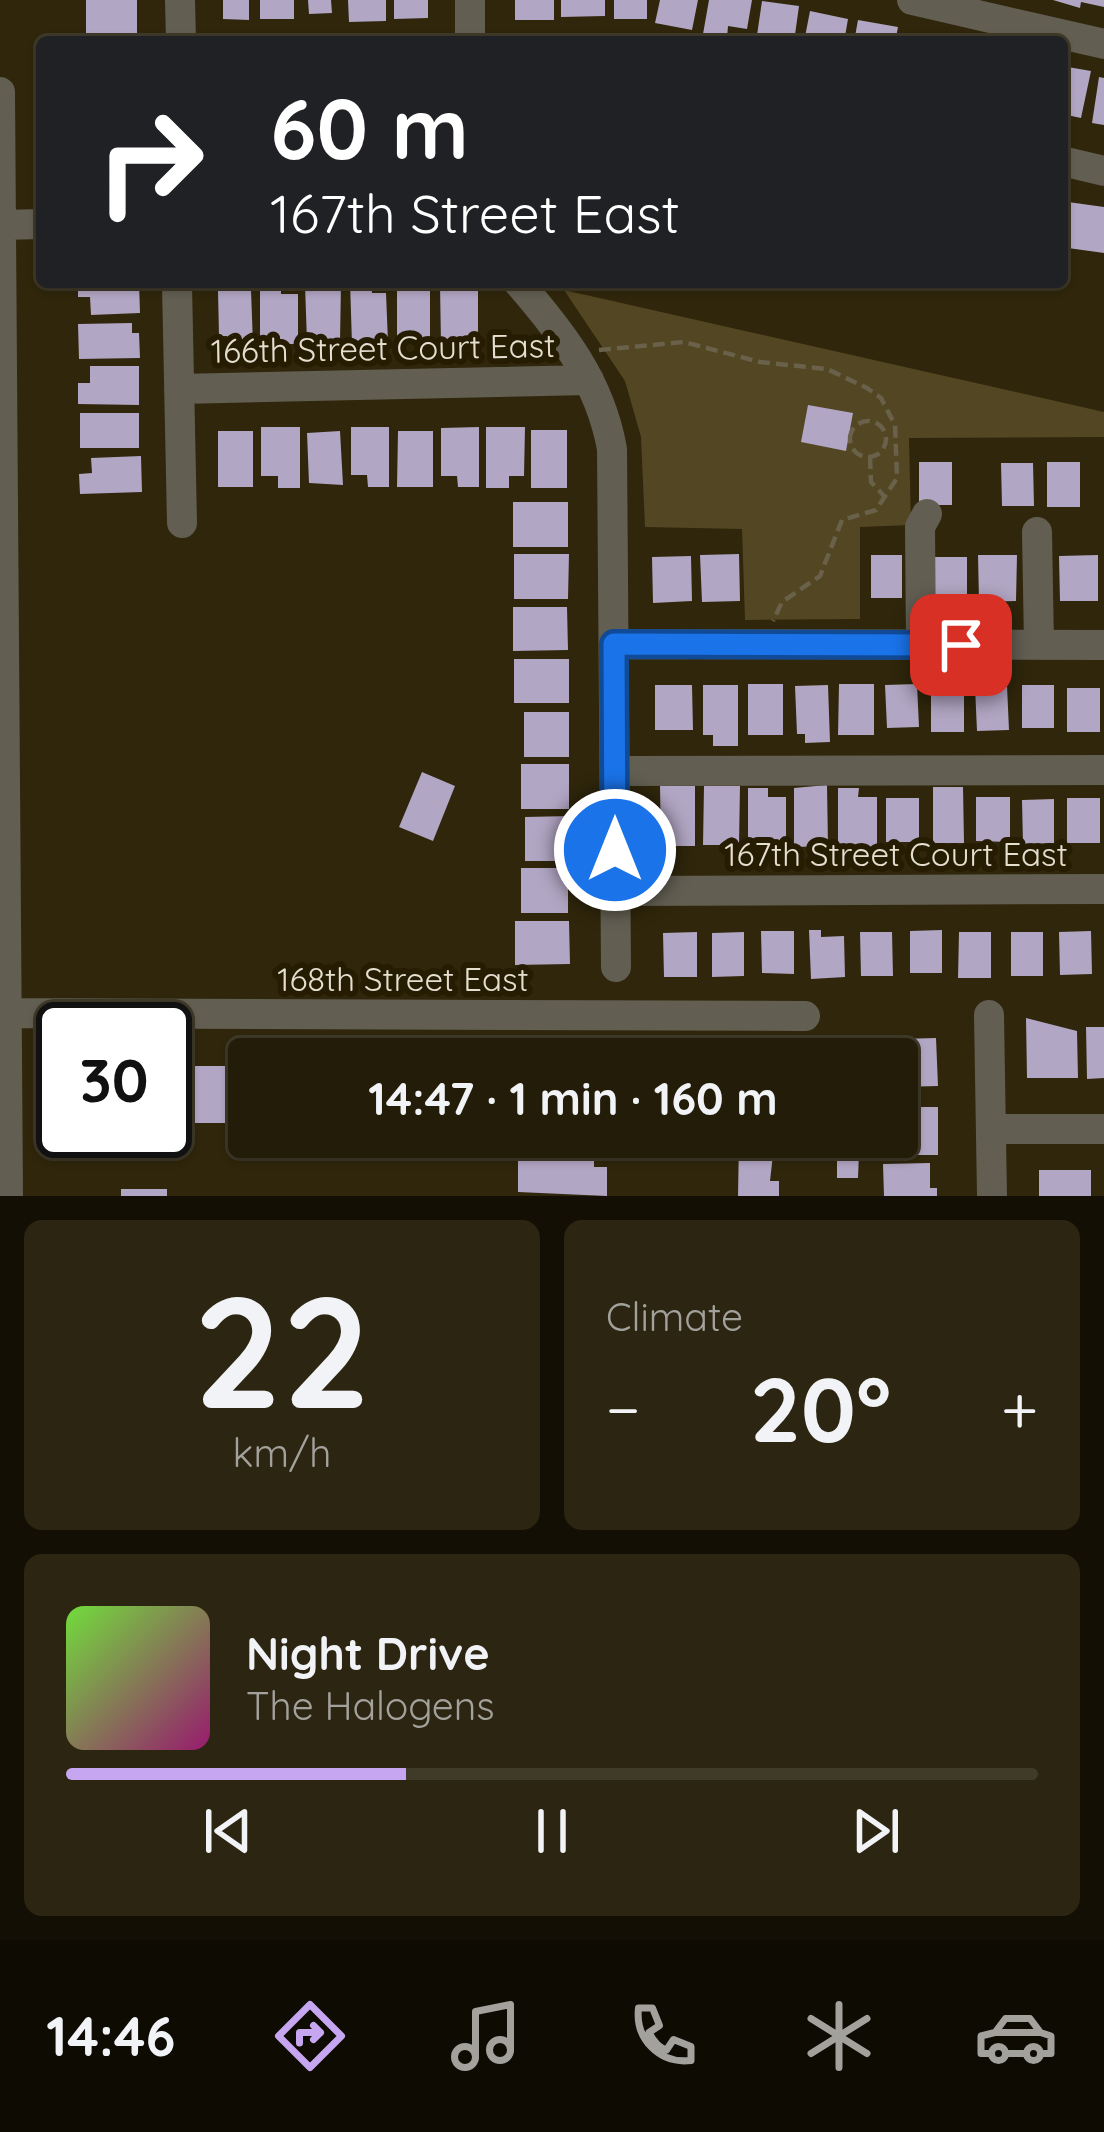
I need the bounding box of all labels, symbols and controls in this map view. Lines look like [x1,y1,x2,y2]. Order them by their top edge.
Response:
text: 60 m [270,75,469,180]
icon: right [72,84,228,240]
text: 167th Street East [270,179,680,247]
street label: 166th Street Court East [210,324,556,371]
pin [910,594,1012,696]
icon: arrive [928,612,994,678]
position arrow [552,787,678,913]
street label: 167th Street Court East [724,833,1068,874]
street label: 168th Street East [277,958,529,999]
speed limit sign: 30 [36,1002,192,1158]
text: 14:47 · 1 min · 160 m [368,1070,778,1126]
text: 22 [193,1252,371,1447]
text: Climate [606,1292,743,1341]
text: 20° [750,1352,891,1465]
text: − [606,1367,640,1450]
text: + [1001,1367,1038,1450]
text: km/h [233,1428,331,1477]
text: Night Drive [246,1625,490,1681]
text: The Halogens [246,1681,495,1730]
icon: previous [195,1798,261,1864]
icon: pause [519,1798,585,1864]
icon: next [843,1798,909,1864]
icon: directions [268,1994,352,2078]
icon: music [444,1994,528,2078]
icon: phone [621,1994,705,2078]
icon: climate [797,1994,881,2078]
icon: car [974,1994,1058,2078]
text: 14:46 [46,2002,175,2070]

